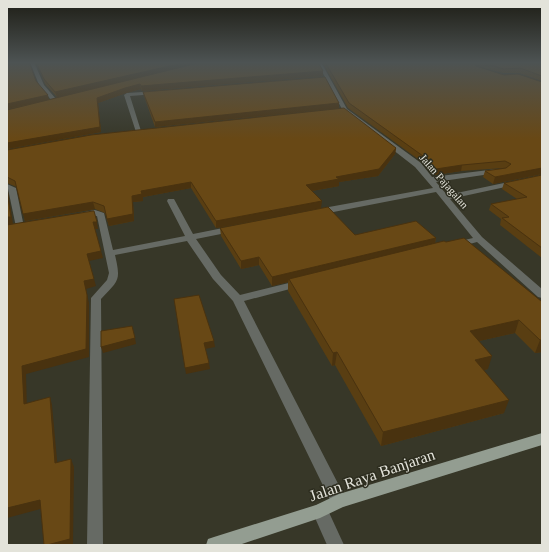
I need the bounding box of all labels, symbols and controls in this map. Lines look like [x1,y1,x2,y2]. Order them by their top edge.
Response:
street label: Jalan Pajagalan [417,151,471,211]
street label: Jalan Raya Banjaran [307,446,437,505]

